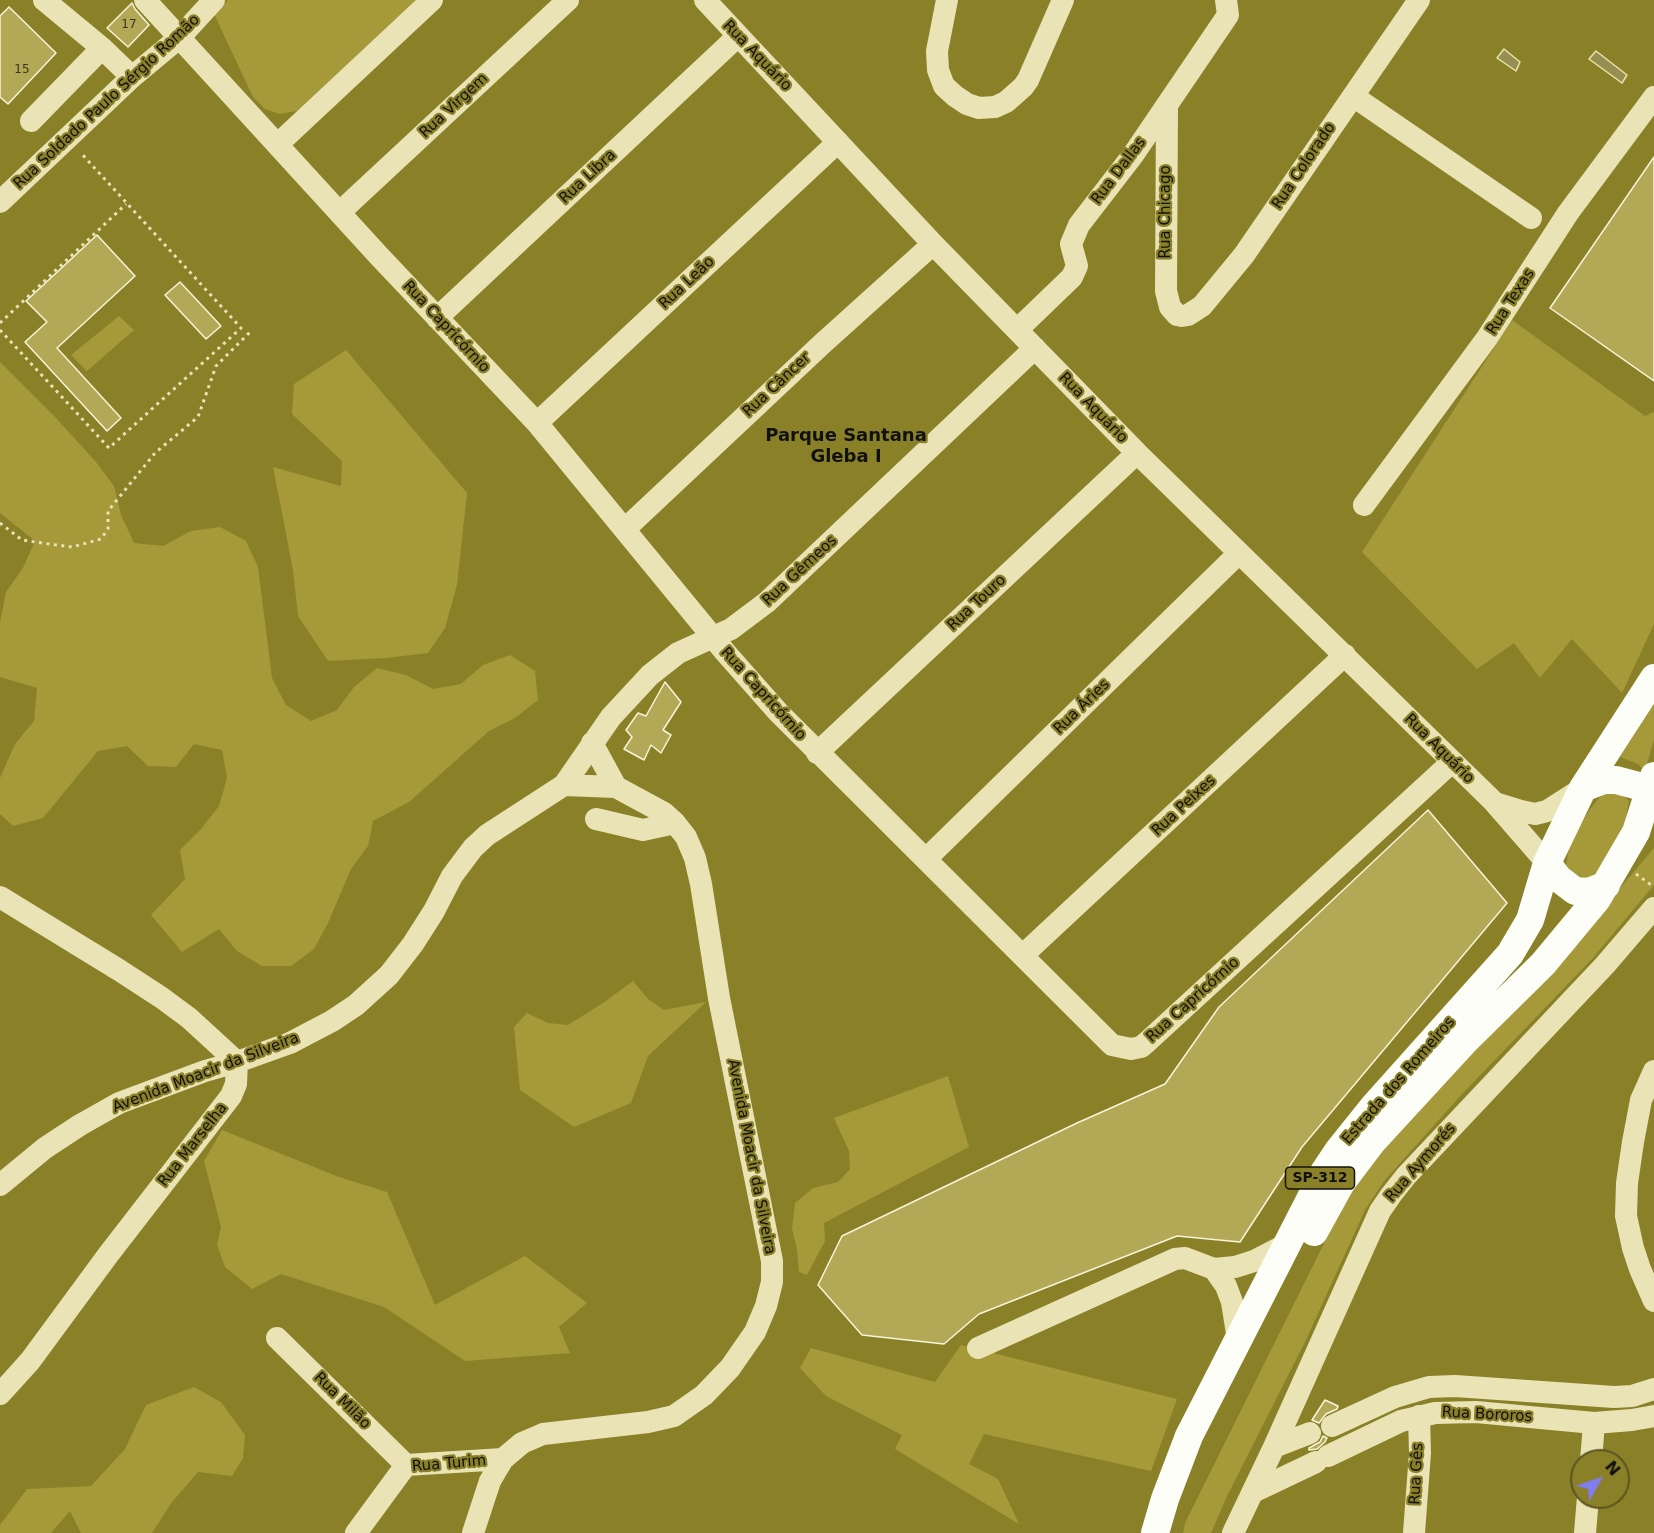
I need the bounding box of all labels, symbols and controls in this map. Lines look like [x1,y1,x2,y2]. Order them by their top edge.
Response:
street label: Rua Soldado Paulo Sérgio Romão [10,11,204,193]
street label: Rua Aquário [719,17,795,95]
house number: 17 [121,18,137,32]
house number: 15 [14,63,30,77]
street label: Rua Virgem [416,70,492,142]
street label: Rua Colorado [1269,119,1339,213]
street label: Rua Dallas [1088,134,1150,208]
street label: Rua Libra [556,146,620,208]
street label: Rua Chicago [1157,165,1175,259]
street label: Rua Leão [656,253,718,313]
street label: Rua Texas [1483,266,1539,338]
street label: Rua Capricórnio [399,277,493,377]
street label: Rua Câncer [739,349,815,421]
street label: Rua Aquário [1055,369,1131,447]
district label: Parque Santana Gleba I [765,425,927,468]
street label: Rua Gêmeos [759,532,841,610]
street label: Rua Touro [944,571,1010,635]
street label: Rua Capricórnio [717,644,809,744]
street label: Rua Áries [1050,676,1114,738]
street label: Rua Aquário [1400,710,1478,788]
street label: Rua Peixes [1148,772,1220,840]
street label: Rua Capricórnio [1143,954,1243,1046]
street label: Estrada dos Romeiros [1339,1014,1459,1148]
street label: Avenida Moacir da Silveira [110,1029,302,1117]
street label: Avenida Moacir da Silveira [723,1058,779,1256]
street label: Rua Marselha [155,1099,231,1191]
street label: Rua Aymorés [1382,1120,1460,1206]
road number: SP-312 [1286,1167,1354,1189]
street label: Rua Milão [310,1369,374,1433]
street label: Rua Bororos [1441,1404,1533,1426]
street label: Rua Gês [1406,1443,1428,1505]
north arrow [1570,1449,1630,1509]
street label: Rua Turim [411,1452,487,1476]
text: N [1601,1457,1624,1480]

